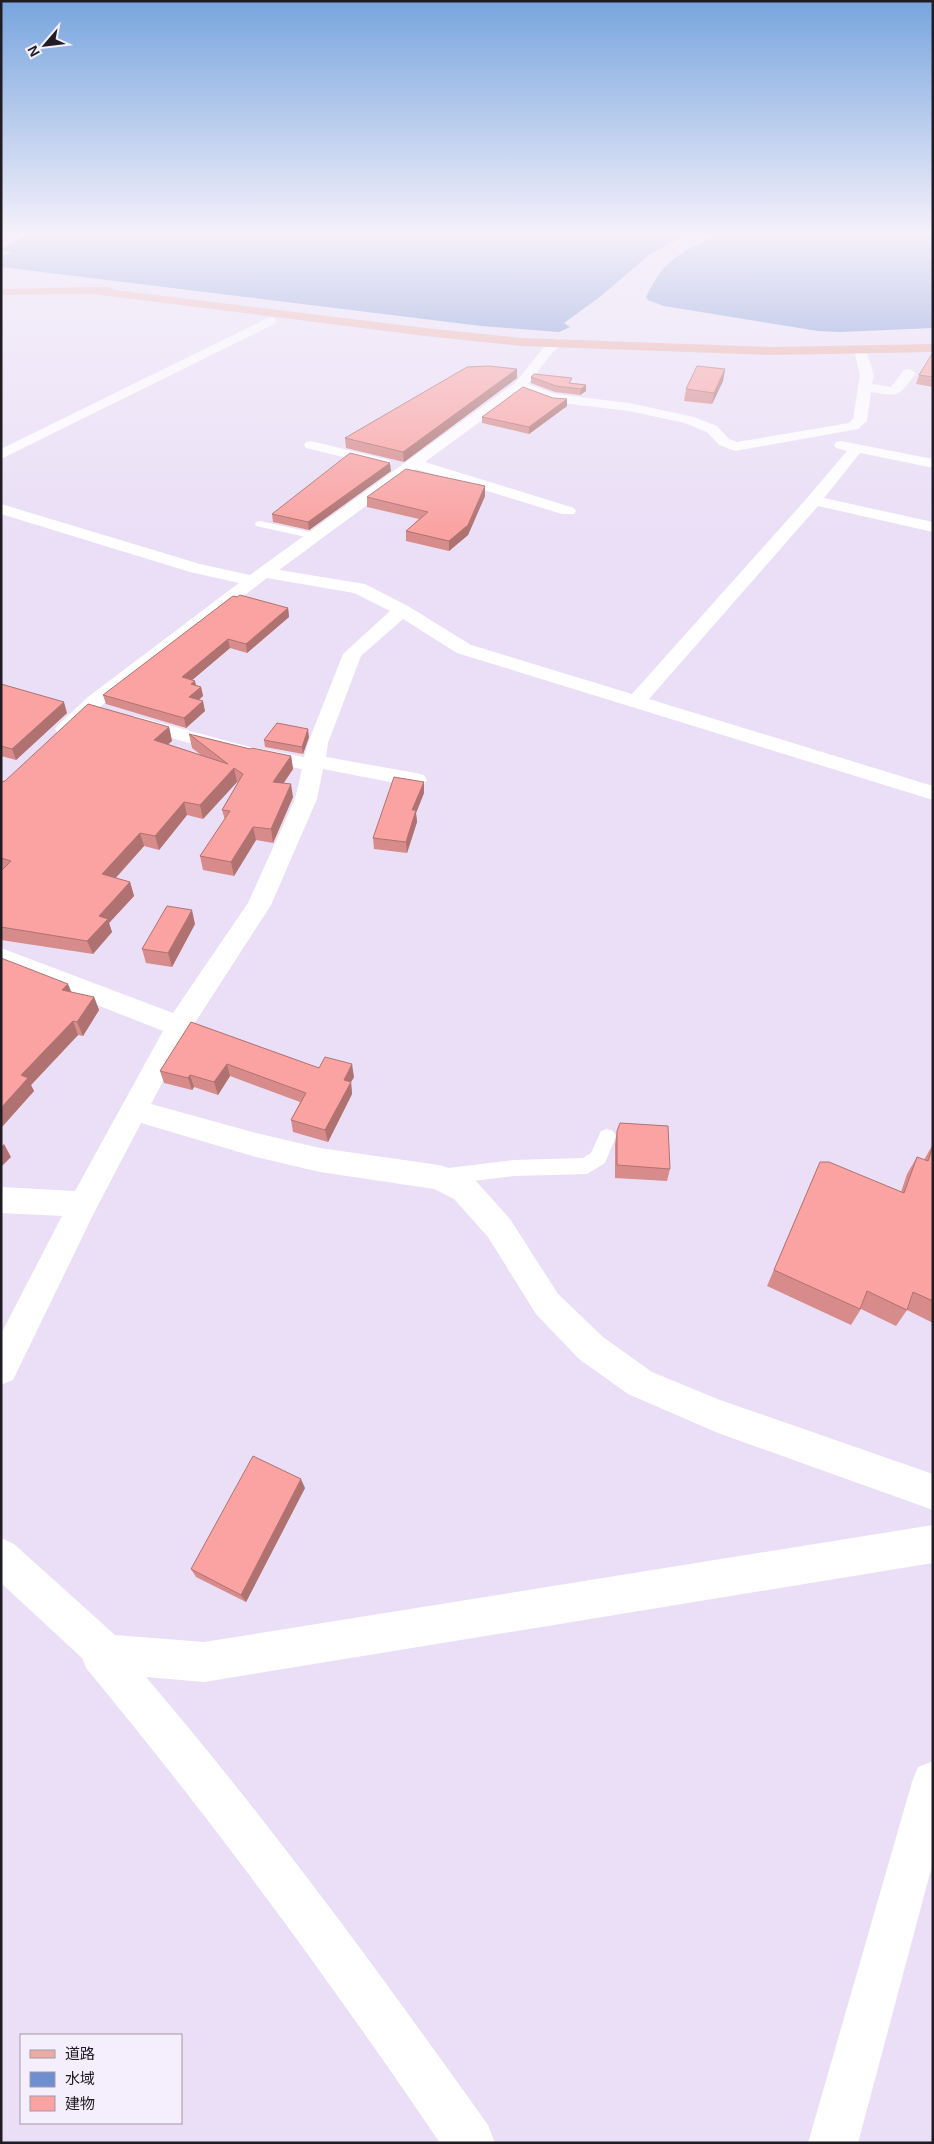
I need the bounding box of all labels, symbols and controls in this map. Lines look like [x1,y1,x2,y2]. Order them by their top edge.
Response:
north arrow [20,20,70,70]
text: N [24,43,43,59]
legend [20,2034,182,2124]
text: 道路 [65,2045,95,2062]
text: 水域 [65,2070,95,2087]
text: 建物 [65,2095,95,2112]

